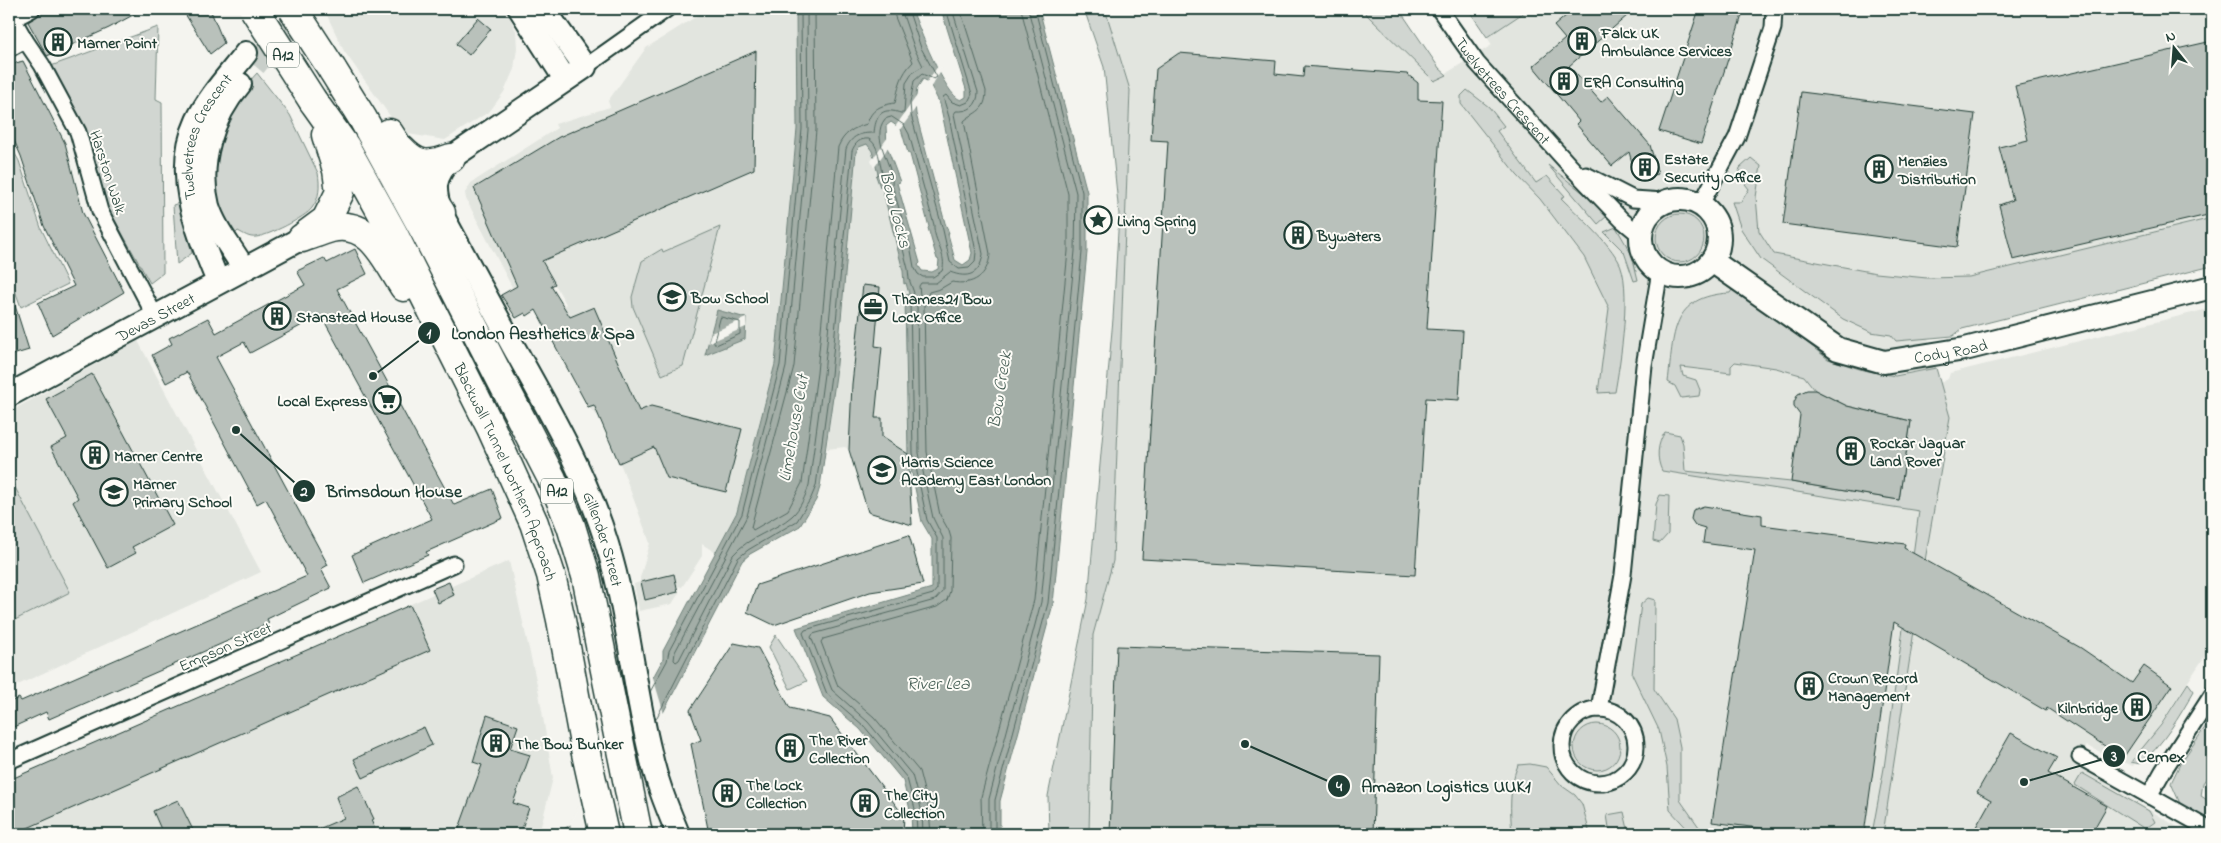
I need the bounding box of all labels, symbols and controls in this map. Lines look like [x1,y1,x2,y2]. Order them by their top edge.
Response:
place label: Falck UK Ambulance Services [1600,22,1732,64]
north arrow [2148,22,2198,72]
building icon: Falck UK Ambulance Services [1567,26,1597,56]
text: N [2163,26,2178,48]
building icon: Marner Point [43,27,73,57]
place label: Marner Point [77,32,158,56]
street label: Twelvetrees Crescent [1448,33,1556,151]
road number: A12 [267,42,299,68]
building icon: ERA Consulting [1549,66,1579,96]
street label: Twelvetrees Crescent [177,68,239,201]
place label: ERA Consulting [1583,71,1684,96]
street label: Harston Walk [82,127,132,219]
place label: Estate Security Office [1664,148,1762,191]
place label: Menzies Distribution [1897,150,1976,192]
building icon: Estate Security Office [1630,152,1660,182]
building icon: Menzies Distribution [1864,154,1894,184]
water label: Bow Locks [871,168,917,252]
place icon: Living Spring [1083,205,1113,235]
place label: Living Spring [1117,210,1196,235]
building icon: Bywaters [1283,220,1313,250]
place label: Bywaters [1316,225,1381,250]
school or university icon: Bow School [657,282,687,312]
street label: Devas Street [112,287,201,350]
place label: Bow School [690,287,769,311]
place label: Thames21 Bow Lock Office [892,288,992,330]
office icon: Thames21 Bow Lock Office [858,292,888,322]
building icon: Stanstead House [262,301,292,331]
place label: Stanstead House [296,306,413,330]
callout: London Aesthetics & Spa [416,317,645,350]
text: London Aesthetics & Spa [451,322,635,348]
text: 1 [427,323,432,345]
street label: Cody Road [1913,334,1990,371]
water label: Bow Creek [982,349,1020,431]
street label: Blackwall Tunnel Northern Approach [446,358,562,583]
water label: Limehouse Cut [773,371,817,484]
supermarket icon: Local Express [372,385,402,415]
place label: Local Express [277,390,368,414]
place label: Rockar Jaguar Land Rover [1869,432,1966,474]
building icon: Rockar Jaguar Land Rover [1836,436,1866,466]
building icon: Marner Centre [80,440,110,470]
place label: Marner Centre [114,445,204,469]
place label: Harris Science Academy East London [901,451,1051,494]
school or university icon: Harris Science Academy East London [867,455,897,485]
place label: Marner Primary School [133,473,232,516]
callout: Brimsdown House [291,474,472,507]
school or university icon: Marner Primary School [99,477,129,507]
road number: A12 [541,478,573,504]
text: Brimsdown House [325,480,463,506]
text: 2 [299,481,308,503]
street label: Gillender Street [575,488,628,590]
street label: Empson Street [175,616,277,679]
place label: Crown Record Management [1828,667,1918,710]
building icon: Crown Record Management [1794,671,1824,701]
water label: River Lea [906,672,970,698]
building icon: Kilnbridge [2122,692,2152,722]
place label: Kilnbridge [2057,697,2119,722]
building icon: The Bow Bunker [481,728,511,758]
place label: The River Collection [809,729,870,771]
place label: The Bow Bunker [515,733,624,757]
building icon: The River Collection [775,733,805,763]
callout: Cemex [2101,739,2195,772]
text: Cemex [2137,745,2185,771]
text: 3 [2110,746,2117,768]
callout: Amazon Logistics UUK1 [1326,769,1541,802]
place label: The Lock Collection [746,774,807,816]
text: Amazon Logistics UUK1 [1361,775,1531,802]
text: 4 [1335,776,1343,798]
building icon: The Lock Collection [712,778,742,808]
place label: The City Collection [884,784,945,826]
building icon: The City Collection [850,788,880,818]

